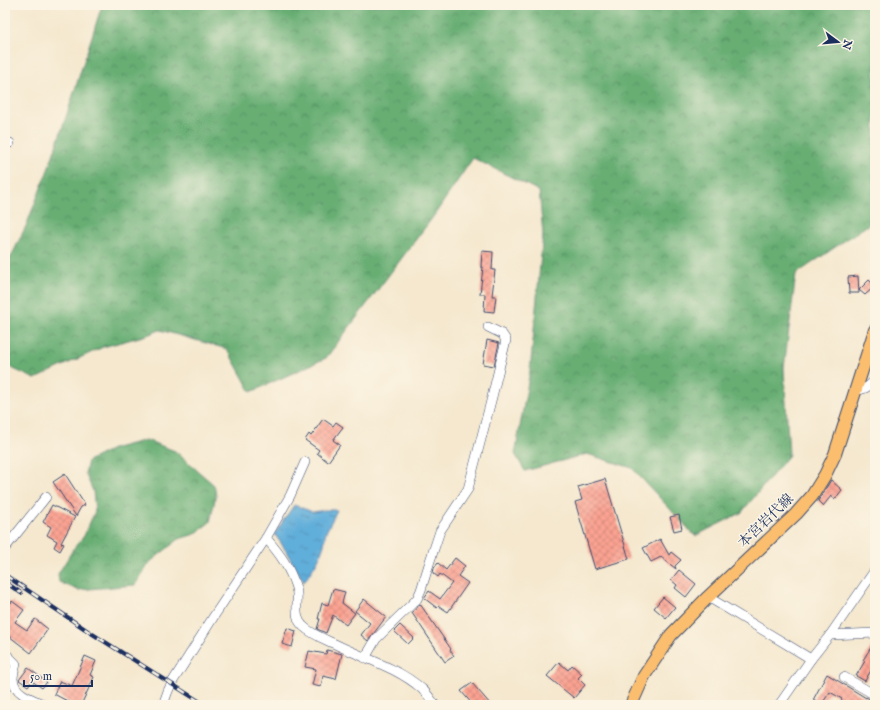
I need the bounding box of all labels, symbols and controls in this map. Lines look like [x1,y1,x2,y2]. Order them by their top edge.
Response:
north arrow [818,22,858,62]
text: N [838,37,855,51]
street label: 本宮岩代線 [735,490,797,552]
scale bar [24,662,92,688]
text: 50 m [30,669,52,684]

